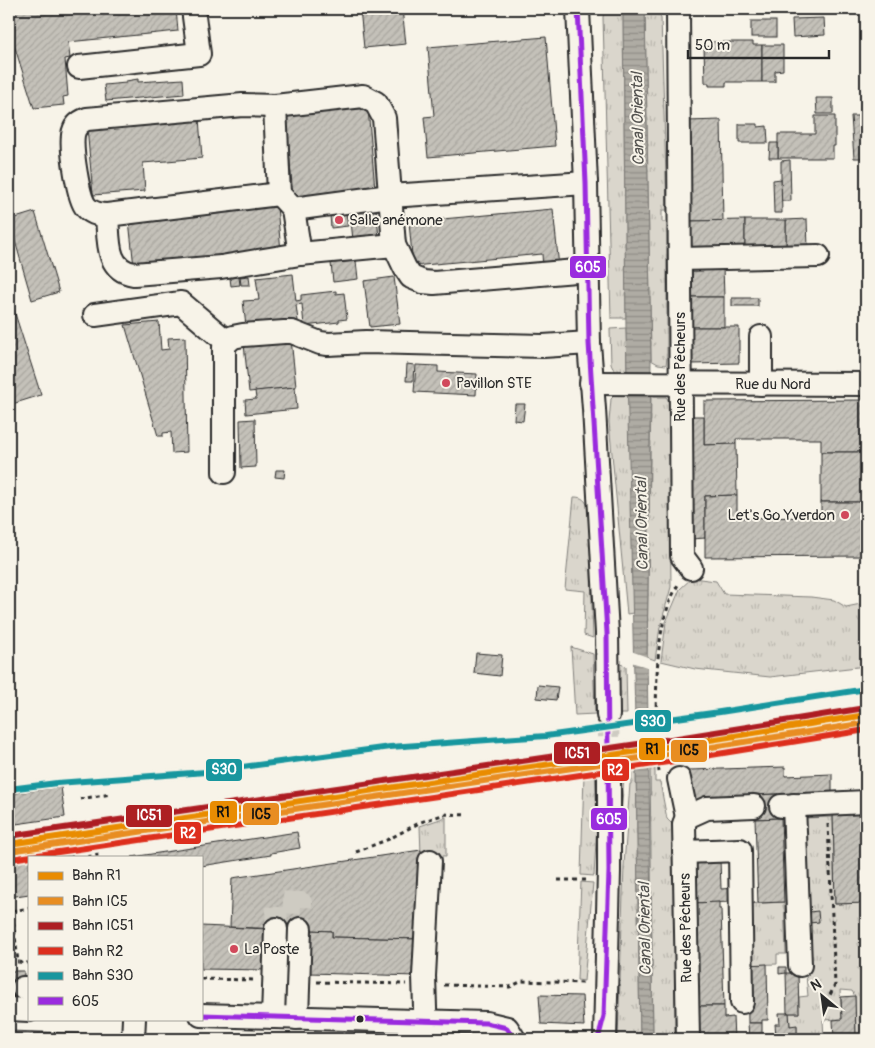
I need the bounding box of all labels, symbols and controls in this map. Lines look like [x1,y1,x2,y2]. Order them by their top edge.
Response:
scale bar [688,28,829,60]
text: 50 m [695,36,730,55]
water label: Canal Oriental [627,70,649,166]
place label: Salle anémone [349,211,443,230]
marker: Salle anémone [333,214,345,226]
line badge: 605 [569,255,607,279]
text: 605 [575,259,601,276]
street label: Rue des Pêcheurs [671,312,690,422]
place label: Pavillon STE [456,374,532,393]
street label: Rue du Nord [735,375,811,394]
marker: Pavillon STE [440,377,452,389]
water label: Canal Oriental [631,475,653,571]
place label: Let's Go Yverdon [728,506,835,525]
marker: Let's Go Yverdon [839,509,851,521]
line badge: S30 [634,709,672,733]
text: S30 [640,713,666,730]
line badge: R1 [638,737,666,761]
line badge: IC5 [670,739,708,763]
line badge: IC51 [553,741,601,765]
text: R1 [645,741,659,758]
text: IC5 [679,742,699,759]
text: IC51 [564,745,590,762]
line badge: S30 [205,758,243,782]
line badge: R2 [601,758,630,782]
text: S30 [211,761,237,778]
text: R2 [607,762,623,779]
line badge: R1 [209,800,238,824]
line badge: IC5 [242,802,280,826]
line badge: IC51 [125,804,173,828]
text: R1 [216,804,230,821]
text: IC5 [251,806,271,823]
text: IC51 [136,807,162,824]
line badge: 605 [590,807,628,831]
text: 605 [596,811,622,828]
line badge: R2 [173,821,202,845]
text: R2 [180,825,196,842]
legend [28,856,202,1020]
text: Bahn R1 [72,866,121,885]
street label: Rue des Pêcheurs [676,873,696,983]
water label: Canal Oriental [634,880,656,976]
text: Bahn IC5 [72,892,128,911]
text: Bahn IC51 [72,916,134,935]
place label: La Poste [244,940,300,959]
text: Bahn R2 [72,942,123,961]
marker: La Poste [228,943,240,955]
text: Bahn S30 [72,966,134,985]
north arrow [798,970,848,1020]
text: N [808,975,824,995]
text: 605 [72,992,99,1011]
unlabelled marker [355,1014,365,1024]

